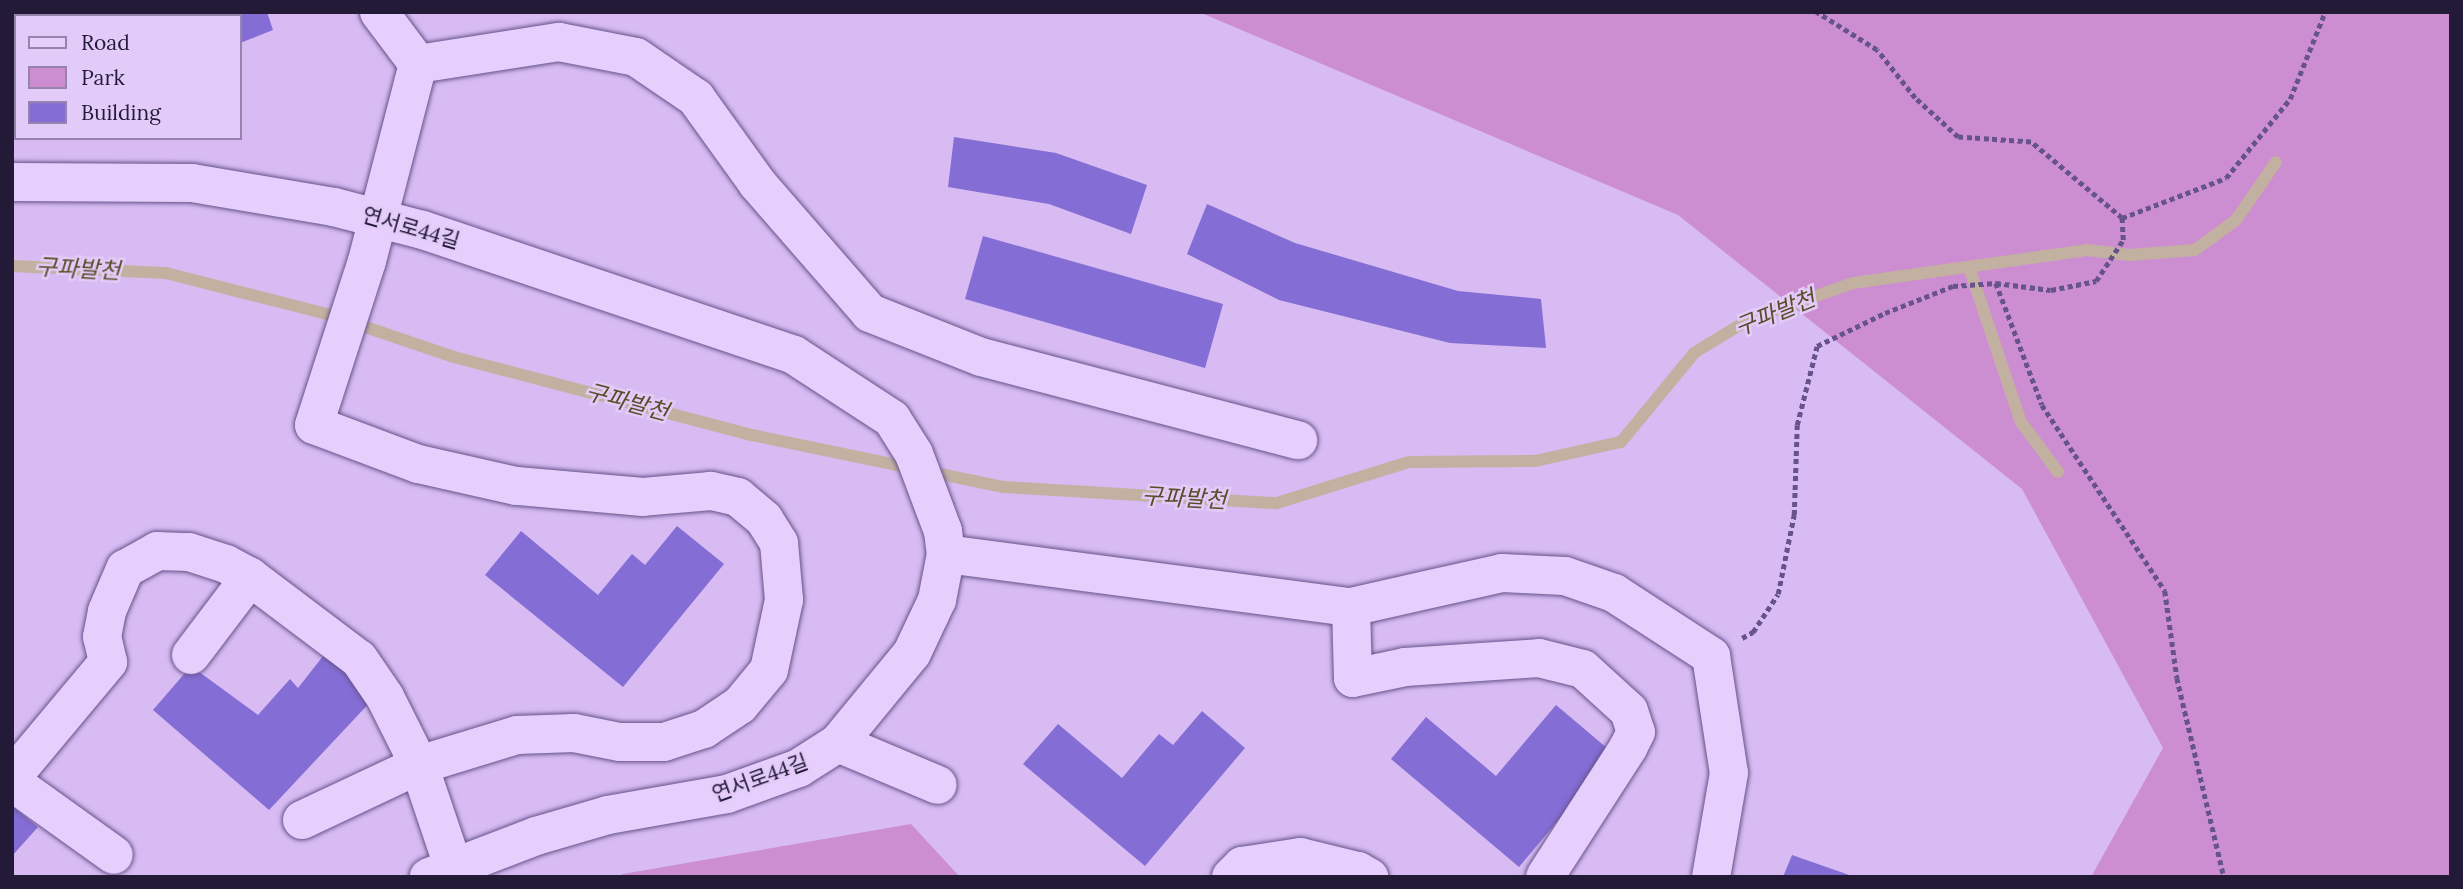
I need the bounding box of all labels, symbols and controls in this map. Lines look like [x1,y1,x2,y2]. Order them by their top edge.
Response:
legend [14,14,242,140]
text: Road [81,29,130,56]
text: Park [81,64,125,91]
text: Building [81,99,161,126]
street label: 연서로44길 [359,202,463,254]
water label: 구파발천 [35,253,121,285]
water label: 구파발천 [1731,284,1819,342]
water label: 구파발천 [583,378,671,426]
water label: 구파발천 [1141,482,1227,514]
street label: 연서로44길 [709,749,811,807]

